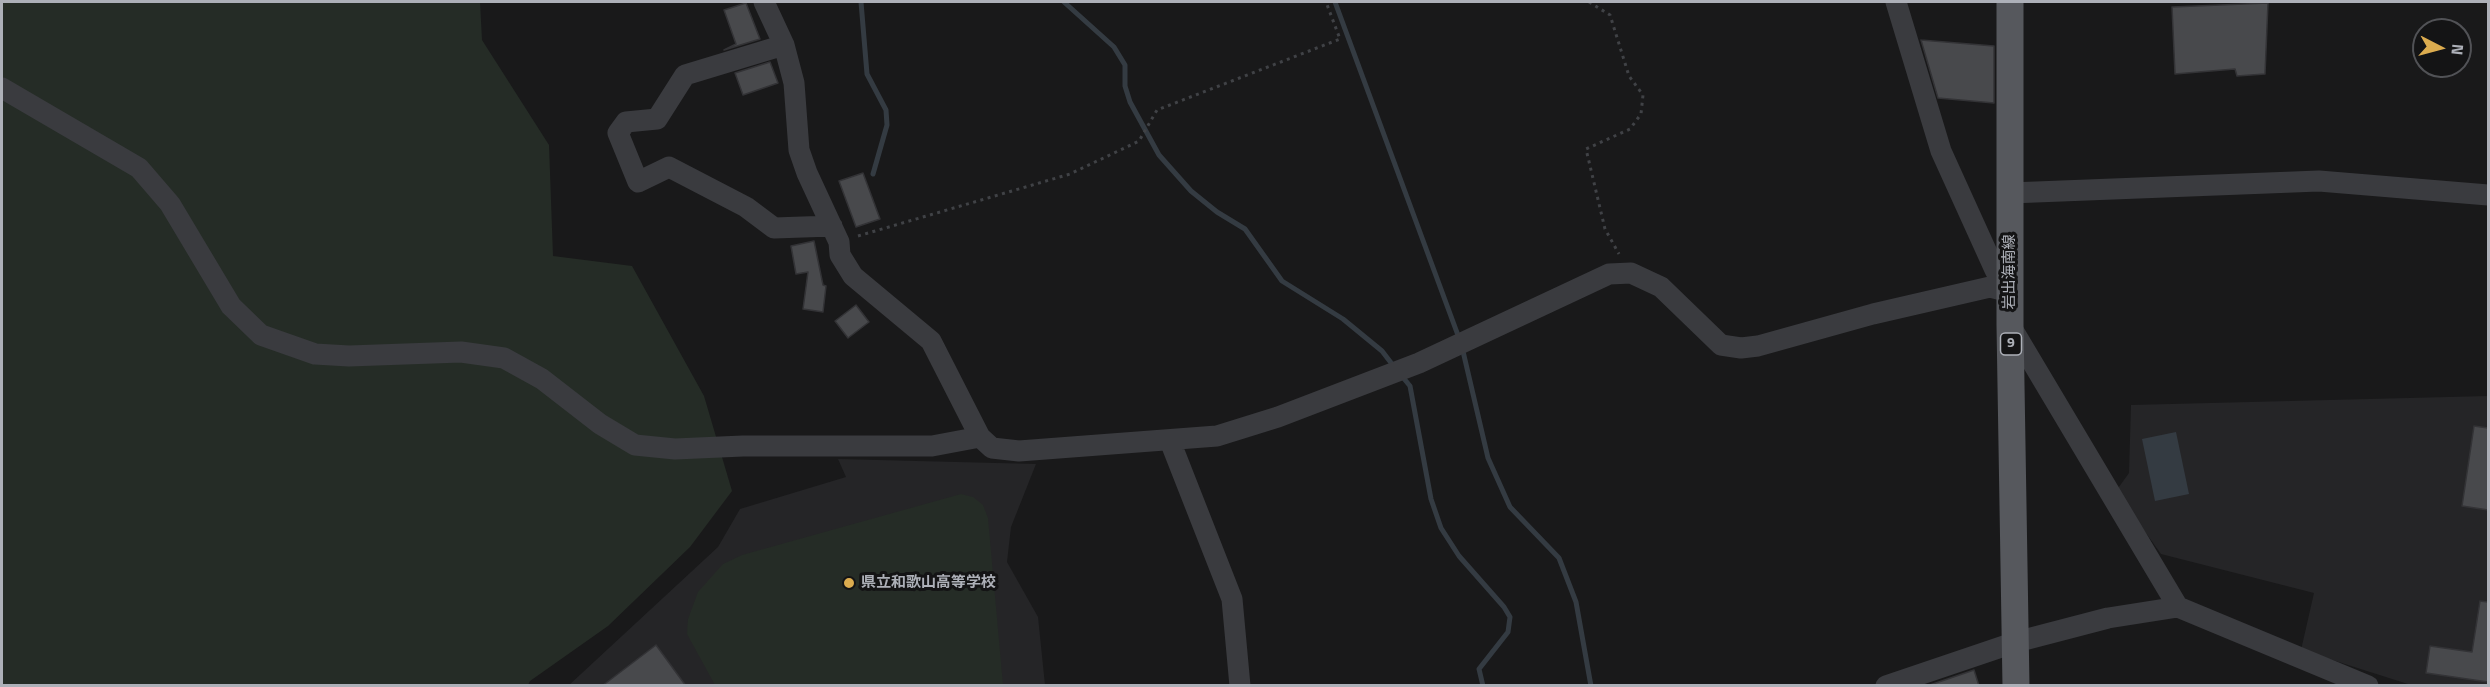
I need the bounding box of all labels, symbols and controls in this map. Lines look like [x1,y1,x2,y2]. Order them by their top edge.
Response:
north arrow [2412,18,2472,78]
text: N [2445,43,2470,56]
street label: 岩出海南線 [2001,235,2019,309]
road number: 9 [2000,333,2022,355]
place label: 県立和歌山高等学校 [861,574,996,592]
marker: 県立和歌山高等学校 [842,576,856,590]

